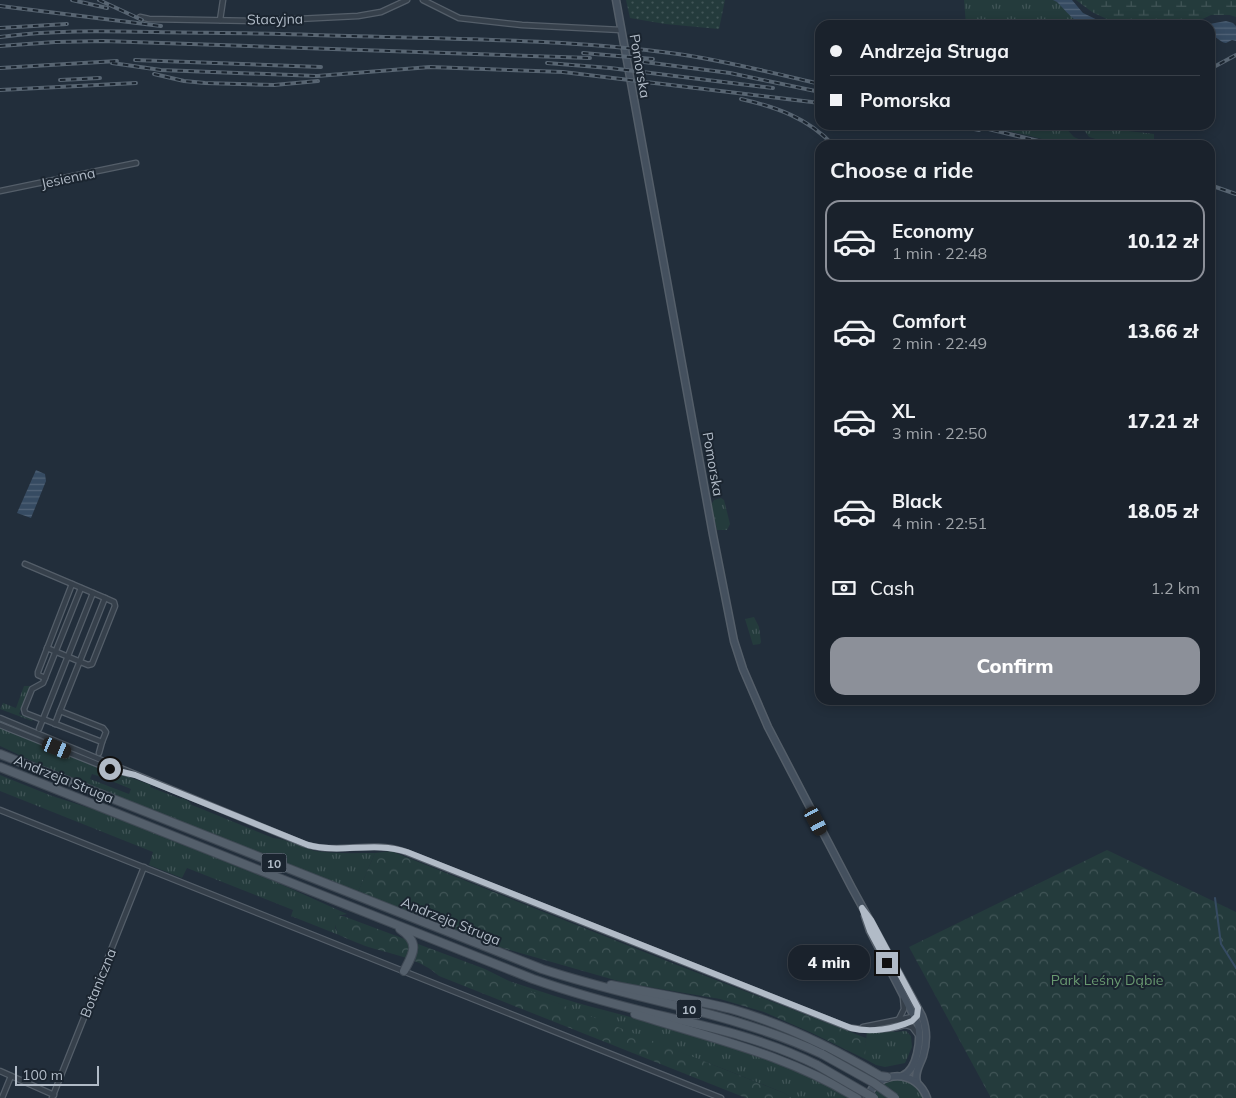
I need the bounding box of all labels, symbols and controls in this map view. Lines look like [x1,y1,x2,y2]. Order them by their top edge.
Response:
street label: Stacyjna [247,10,303,28]
street label: Pomorska [626,33,654,99]
text: Andrzeja Struga [860,39,1009,63]
text: Pomorska [860,88,951,112]
text: Choose a ride [830,156,973,184]
street label: Jesienna [39,163,97,193]
icon: car [832,219,877,264]
text: Economy [892,219,974,243]
text: 10.12 zł [1127,229,1198,253]
text: 1 min · 22:48 [892,243,987,263]
icon: car [832,309,877,354]
text: Comfort [892,309,966,333]
text: 13.66 zł [1127,319,1198,343]
text: 2 min · 22:49 [892,333,987,353]
icon: car [832,399,877,444]
text: XL [892,399,915,423]
text: 17.21 zł [1127,409,1198,433]
text: 3 min · 22:50 [892,423,987,443]
street label: Pomorska [699,431,727,497]
icon: car [832,489,877,534]
text: Black [892,489,942,513]
text: 18.05 zł [1127,499,1198,523]
text: 4 min · 22:51 [892,513,987,533]
icon: cash [830,574,858,602]
text: Cash [870,576,915,600]
text: 1.2 km [1151,578,1200,598]
button: Confirm [830,637,1200,695]
car [40,735,73,761]
street label: Andrzeja Struga [12,751,116,807]
route start [99,758,121,780]
car [802,804,829,838]
road number: 10 [262,854,286,872]
street label: Andrzeja Struga [399,893,503,949]
street label: Botaniczna [76,946,120,1020]
callout: 4 min [787,946,870,980]
text: 4 min [808,952,850,972]
route end [876,952,898,974]
park label: Park Leśny Dąbie [1051,971,1163,989]
road number: 10 [676,1000,702,1019]
scale bar [15,1063,99,1086]
text: 100 m [22,1066,63,1084]

